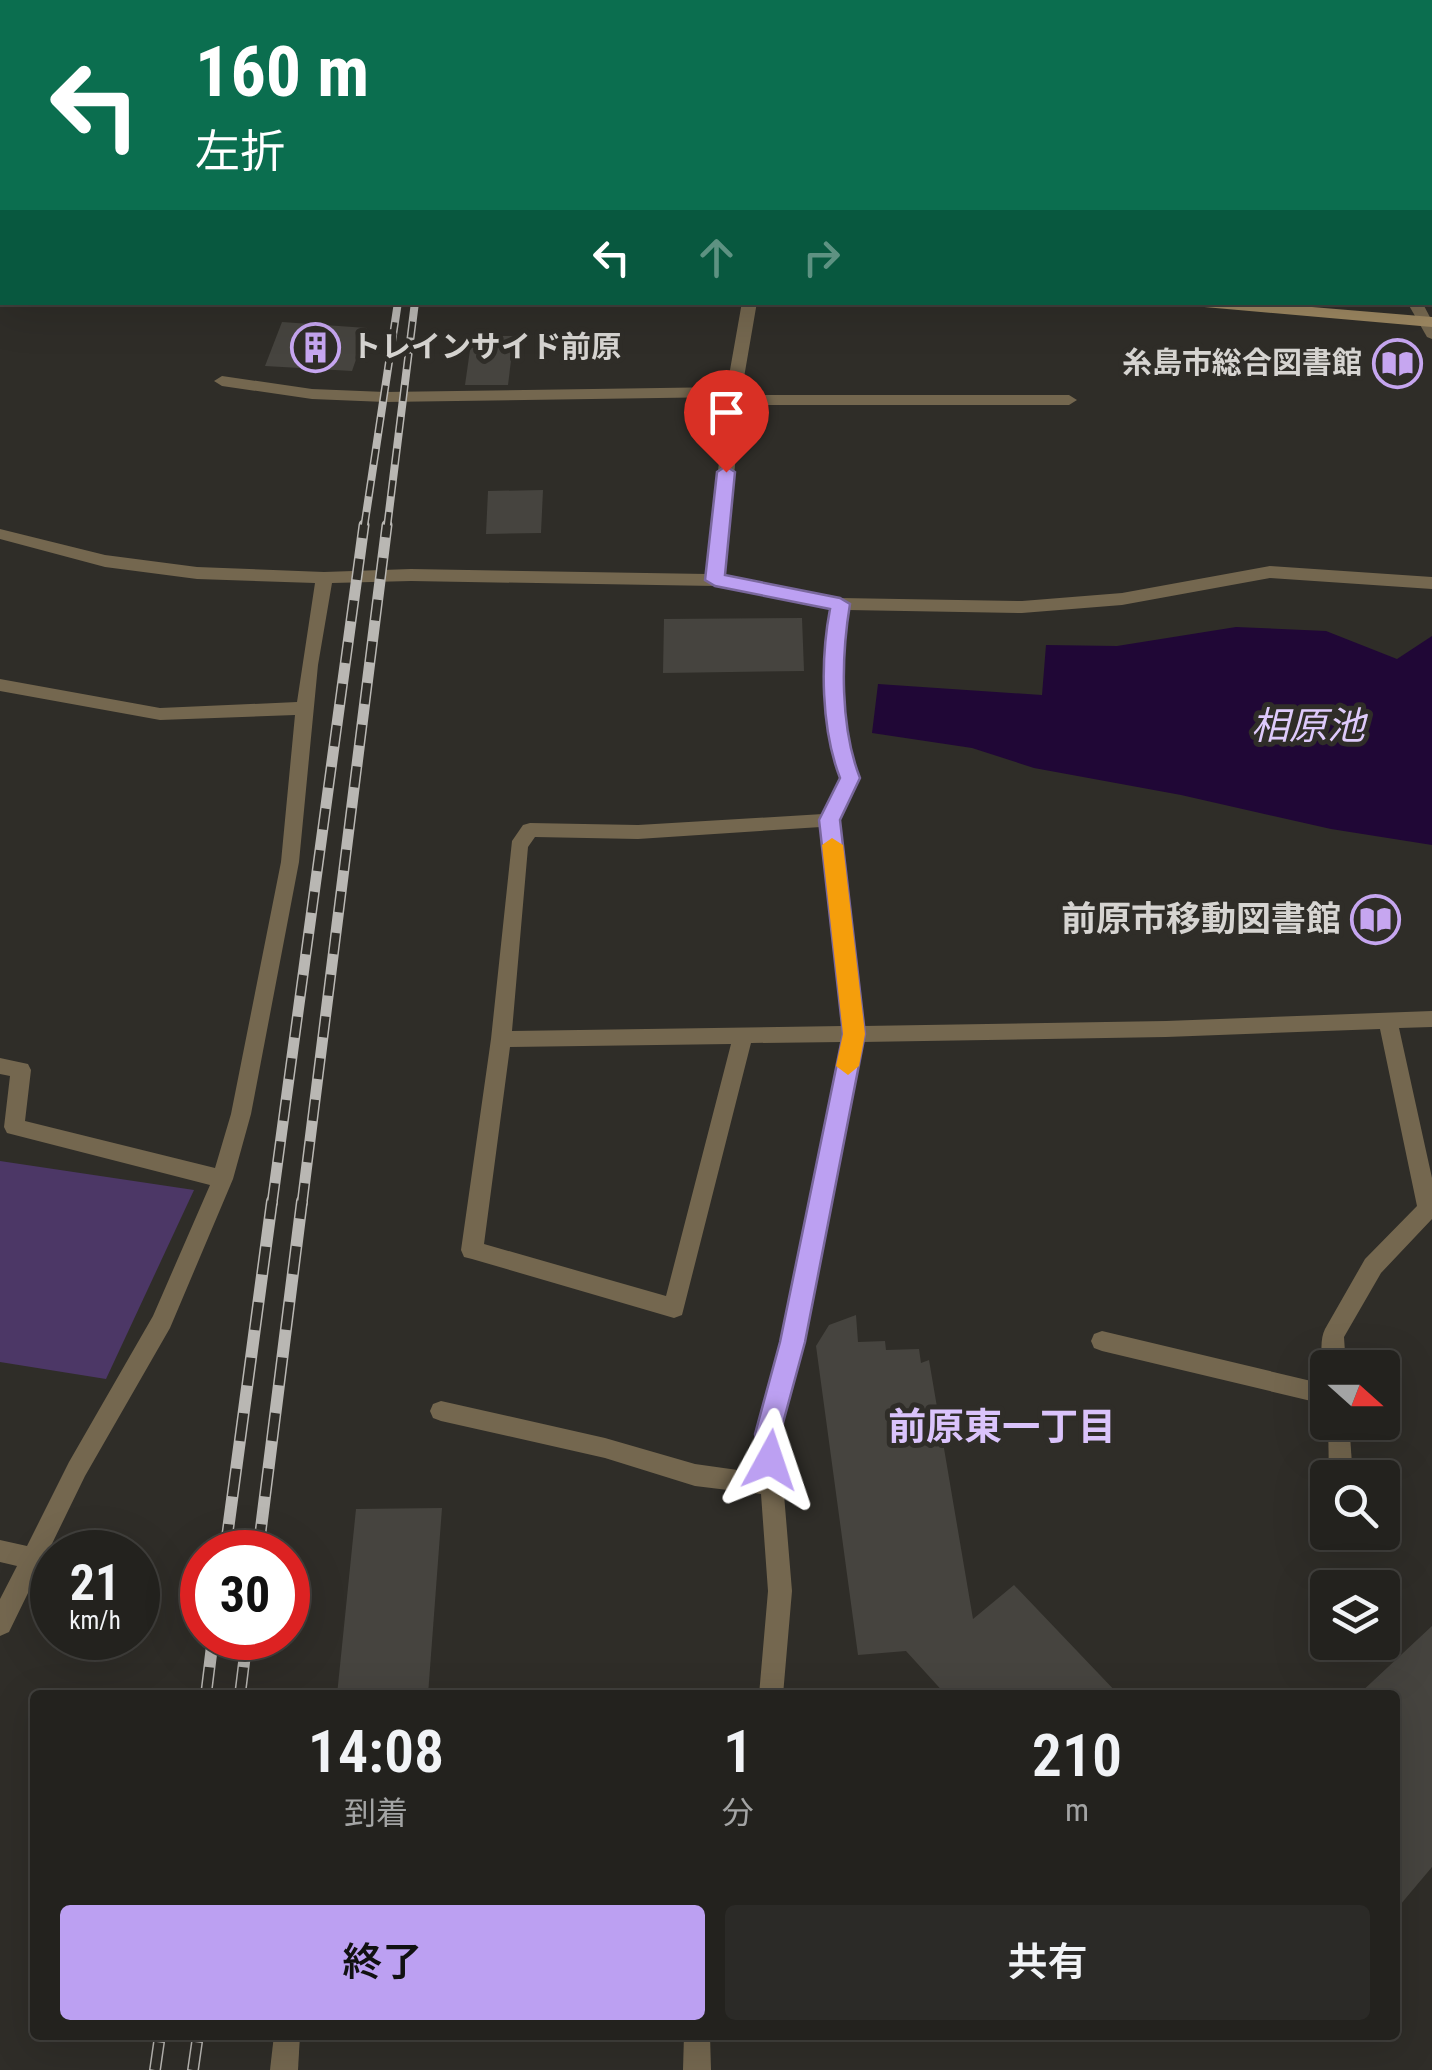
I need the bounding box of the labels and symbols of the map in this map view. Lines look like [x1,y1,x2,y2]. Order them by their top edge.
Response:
building icon: トレインサイド前原 [290,321,342,373]
place label: トレインサイド前原 [351,329,621,364]
library icon: 糸島市総合図書館 [1371,337,1423,389]
place label: 糸島市総合図書館 [1122,345,1362,380]
pin [684,370,769,473]
water label: 相原池 [1251,704,1369,748]
library icon: 前原市移動図書館 [1350,893,1402,945]
place label: 前原市移動図書館 [1061,899,1341,940]
north arrow [1310,1350,1400,1440]
district label: 前原東一丁目 [888,1405,1116,1449]
position arrow [718,1408,822,1512]
speed limit sign: 30 [180,1530,310,1660]

